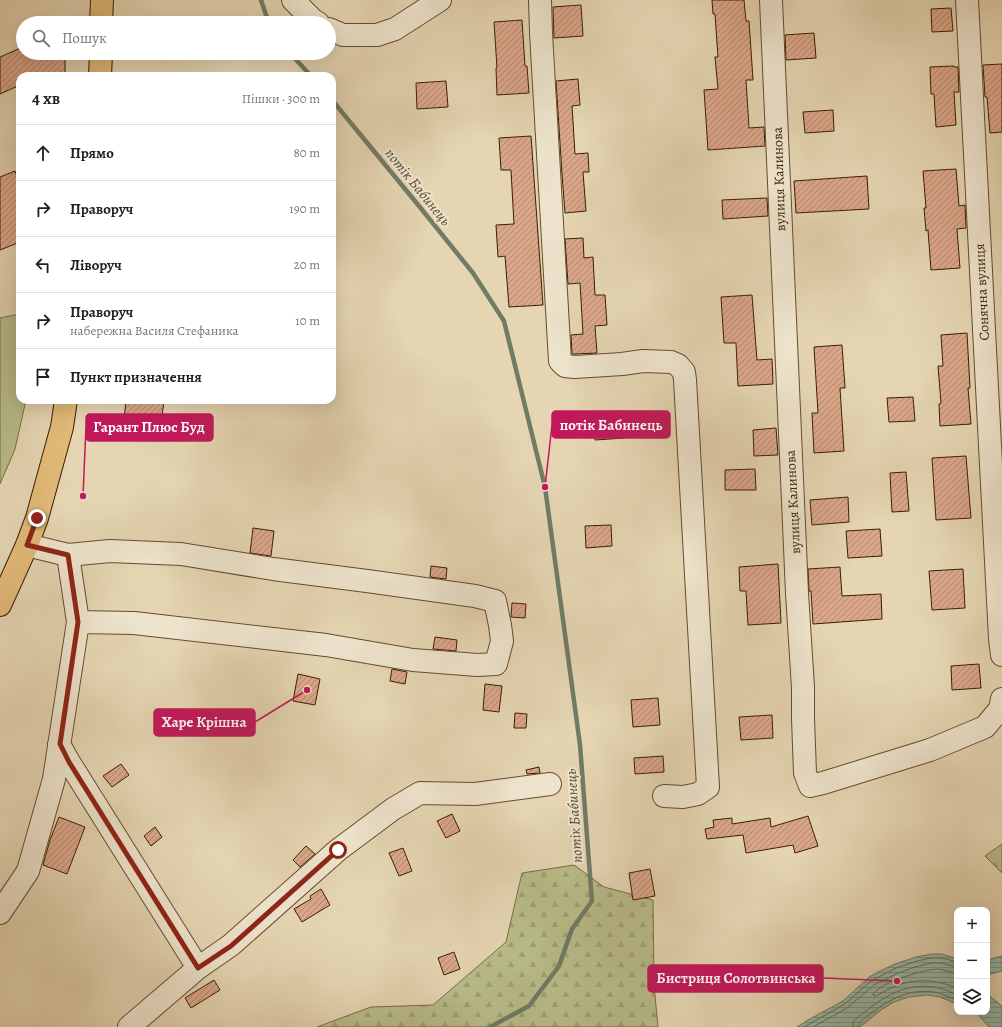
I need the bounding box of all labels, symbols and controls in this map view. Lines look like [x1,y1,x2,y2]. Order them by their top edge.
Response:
search box [16,16,336,60]
icon: search [30,27,52,49]
text: Пошук [62,28,107,48]
text: 4 хв [32,87,60,110]
text: Пішки · 300 m [242,90,320,107]
street label: вулиця Калинова [768,126,790,231]
icon: ahead [32,142,54,164]
text: Прямо [70,143,114,163]
text: 80 m [293,144,320,161]
water label: потік Бабинець [380,144,456,230]
icon: right [32,198,54,220]
text: Праворуч [70,199,133,219]
text: 190 m [289,200,320,217]
street label: Сонячна вулиця [970,243,994,341]
icon: left [32,254,54,276]
text: Ліворуч [70,255,122,275]
text: 20 m [294,256,320,273]
text: Праворуч [70,302,133,322]
icon: right [32,310,54,332]
text: 10 m [295,312,320,329]
text: набережна Василя Стефаника [70,322,238,339]
icon: arrive [32,366,54,388]
text: Пункт призначення [70,367,202,387]
callout: потік Бабинець [552,411,670,438]
callout: Гарант Плюс Буд [86,414,213,441]
text: потік Бабинець [560,415,662,435]
text: Гарант Плюс Буд [93,417,205,437]
street label: вулиця Калинова [781,449,805,555]
route end [28,509,46,527]
callout: Харе Крішна [154,709,255,736]
text: Харе Крішна [161,712,247,732]
water label: потік Бабинець [561,768,587,864]
route start [329,841,347,859]
map controls [954,907,990,1015]
button: + [954,907,990,943]
button: − [954,943,990,979]
callout: Бистриця Солотвинська [648,965,823,992]
text: Бистриця Солотвинська [656,968,817,988]
button: layers [954,979,990,1015]

